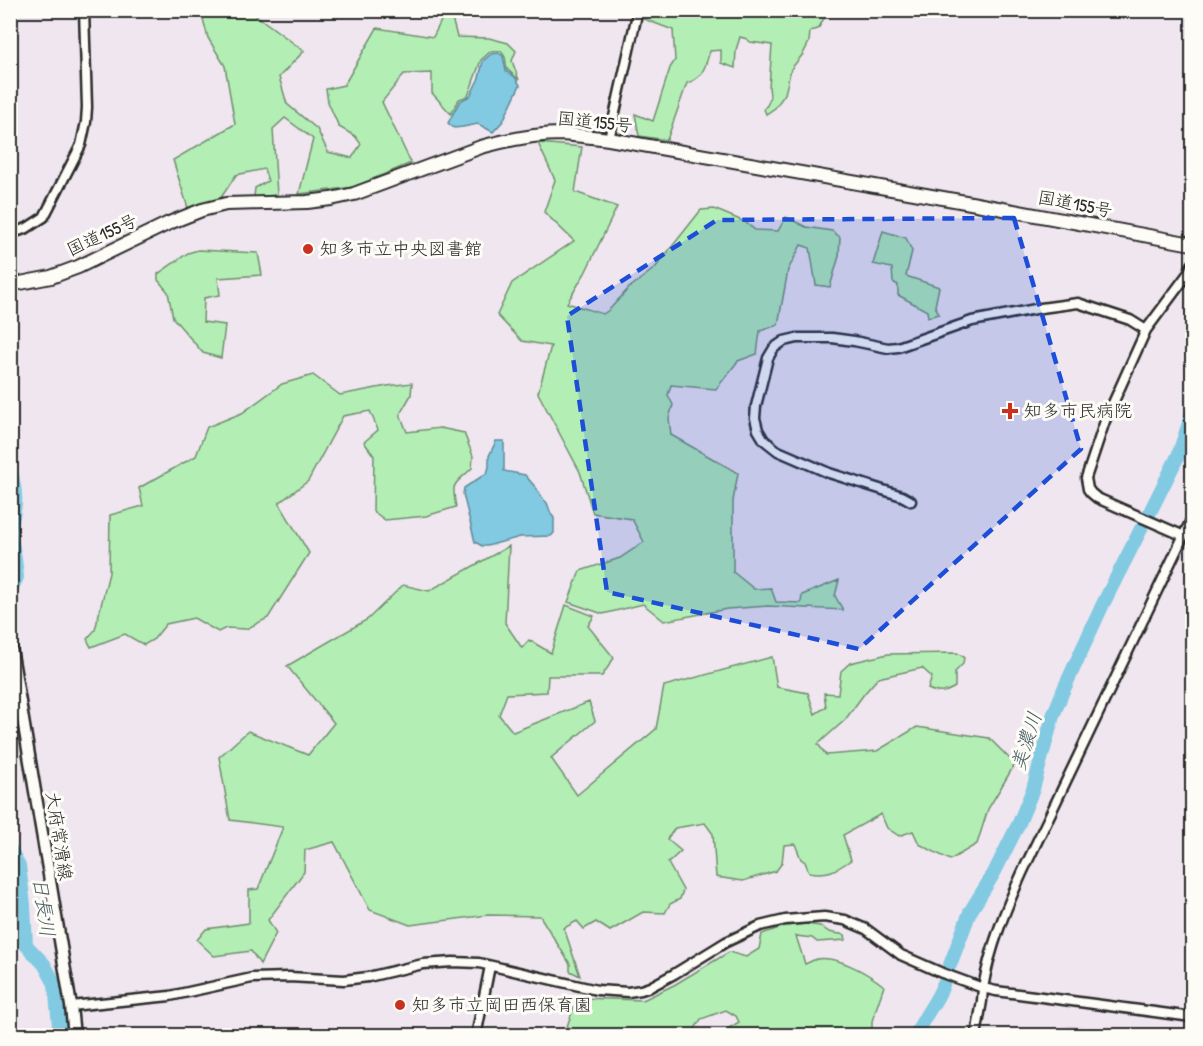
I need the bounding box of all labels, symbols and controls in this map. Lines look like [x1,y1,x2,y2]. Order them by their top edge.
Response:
street label: 国道155号 [556,105,634,138]
street label: 国道155号 [1036,184,1115,223]
street label: 国道155号 [62,207,141,262]
place label: 知多市立中央図書館 [320,236,482,261]
marker: 知多市立中央図書館 [301,242,315,256]
place label: 知多市民病院 [1024,398,1132,423]
marker: 知多市民病院 [1001,402,1019,420]
water label: 美濃川 [1003,708,1048,774]
street label: 大府常滑線 [40,790,79,882]
water label: 日長川 [27,875,62,939]
place label: 知多市立岡田西保育園 [412,992,592,1017]
marker: 知多市立岡田西保育園 [393,998,407,1012]

